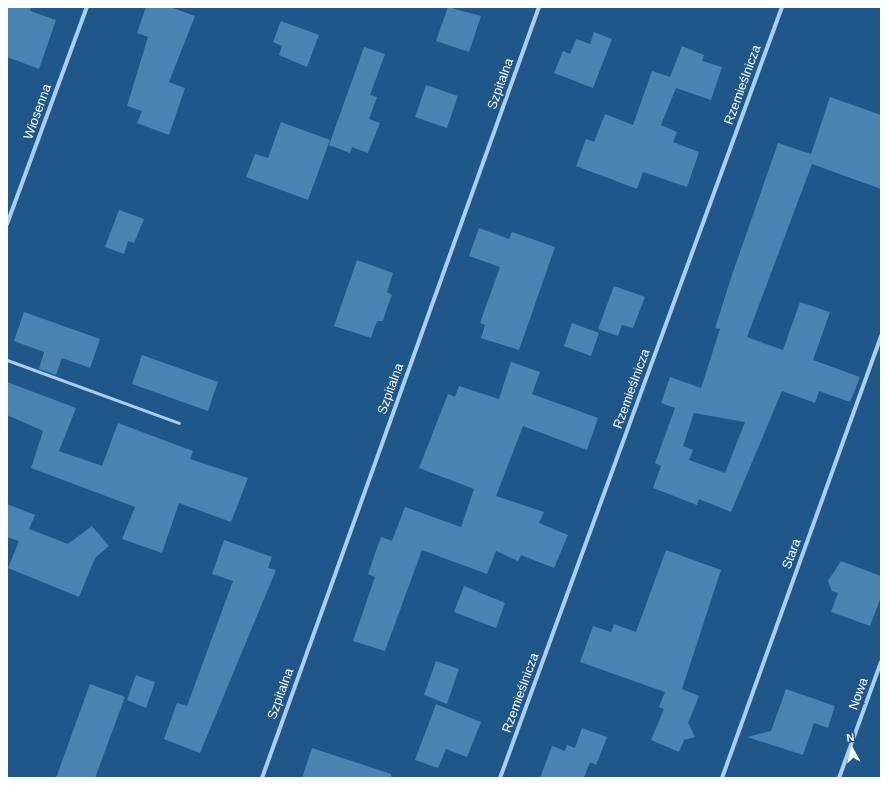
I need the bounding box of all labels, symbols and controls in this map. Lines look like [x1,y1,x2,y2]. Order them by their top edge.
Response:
street label: Rzemieślnicza [721,43,765,127]
street label: Szpitalna [485,56,517,112]
street label: Wiosenna [21,82,55,142]
street label: Rzemieślnicza [610,347,654,431]
street label: Szpitalna [375,361,407,417]
street label: Stara [779,537,805,571]
street label: Rzemieślnicza [499,651,543,735]
street label: Szpitalna [265,666,297,722]
street label: Nowa [846,676,872,712]
north arrow [832,729,872,769]
text: N [846,731,855,744]

